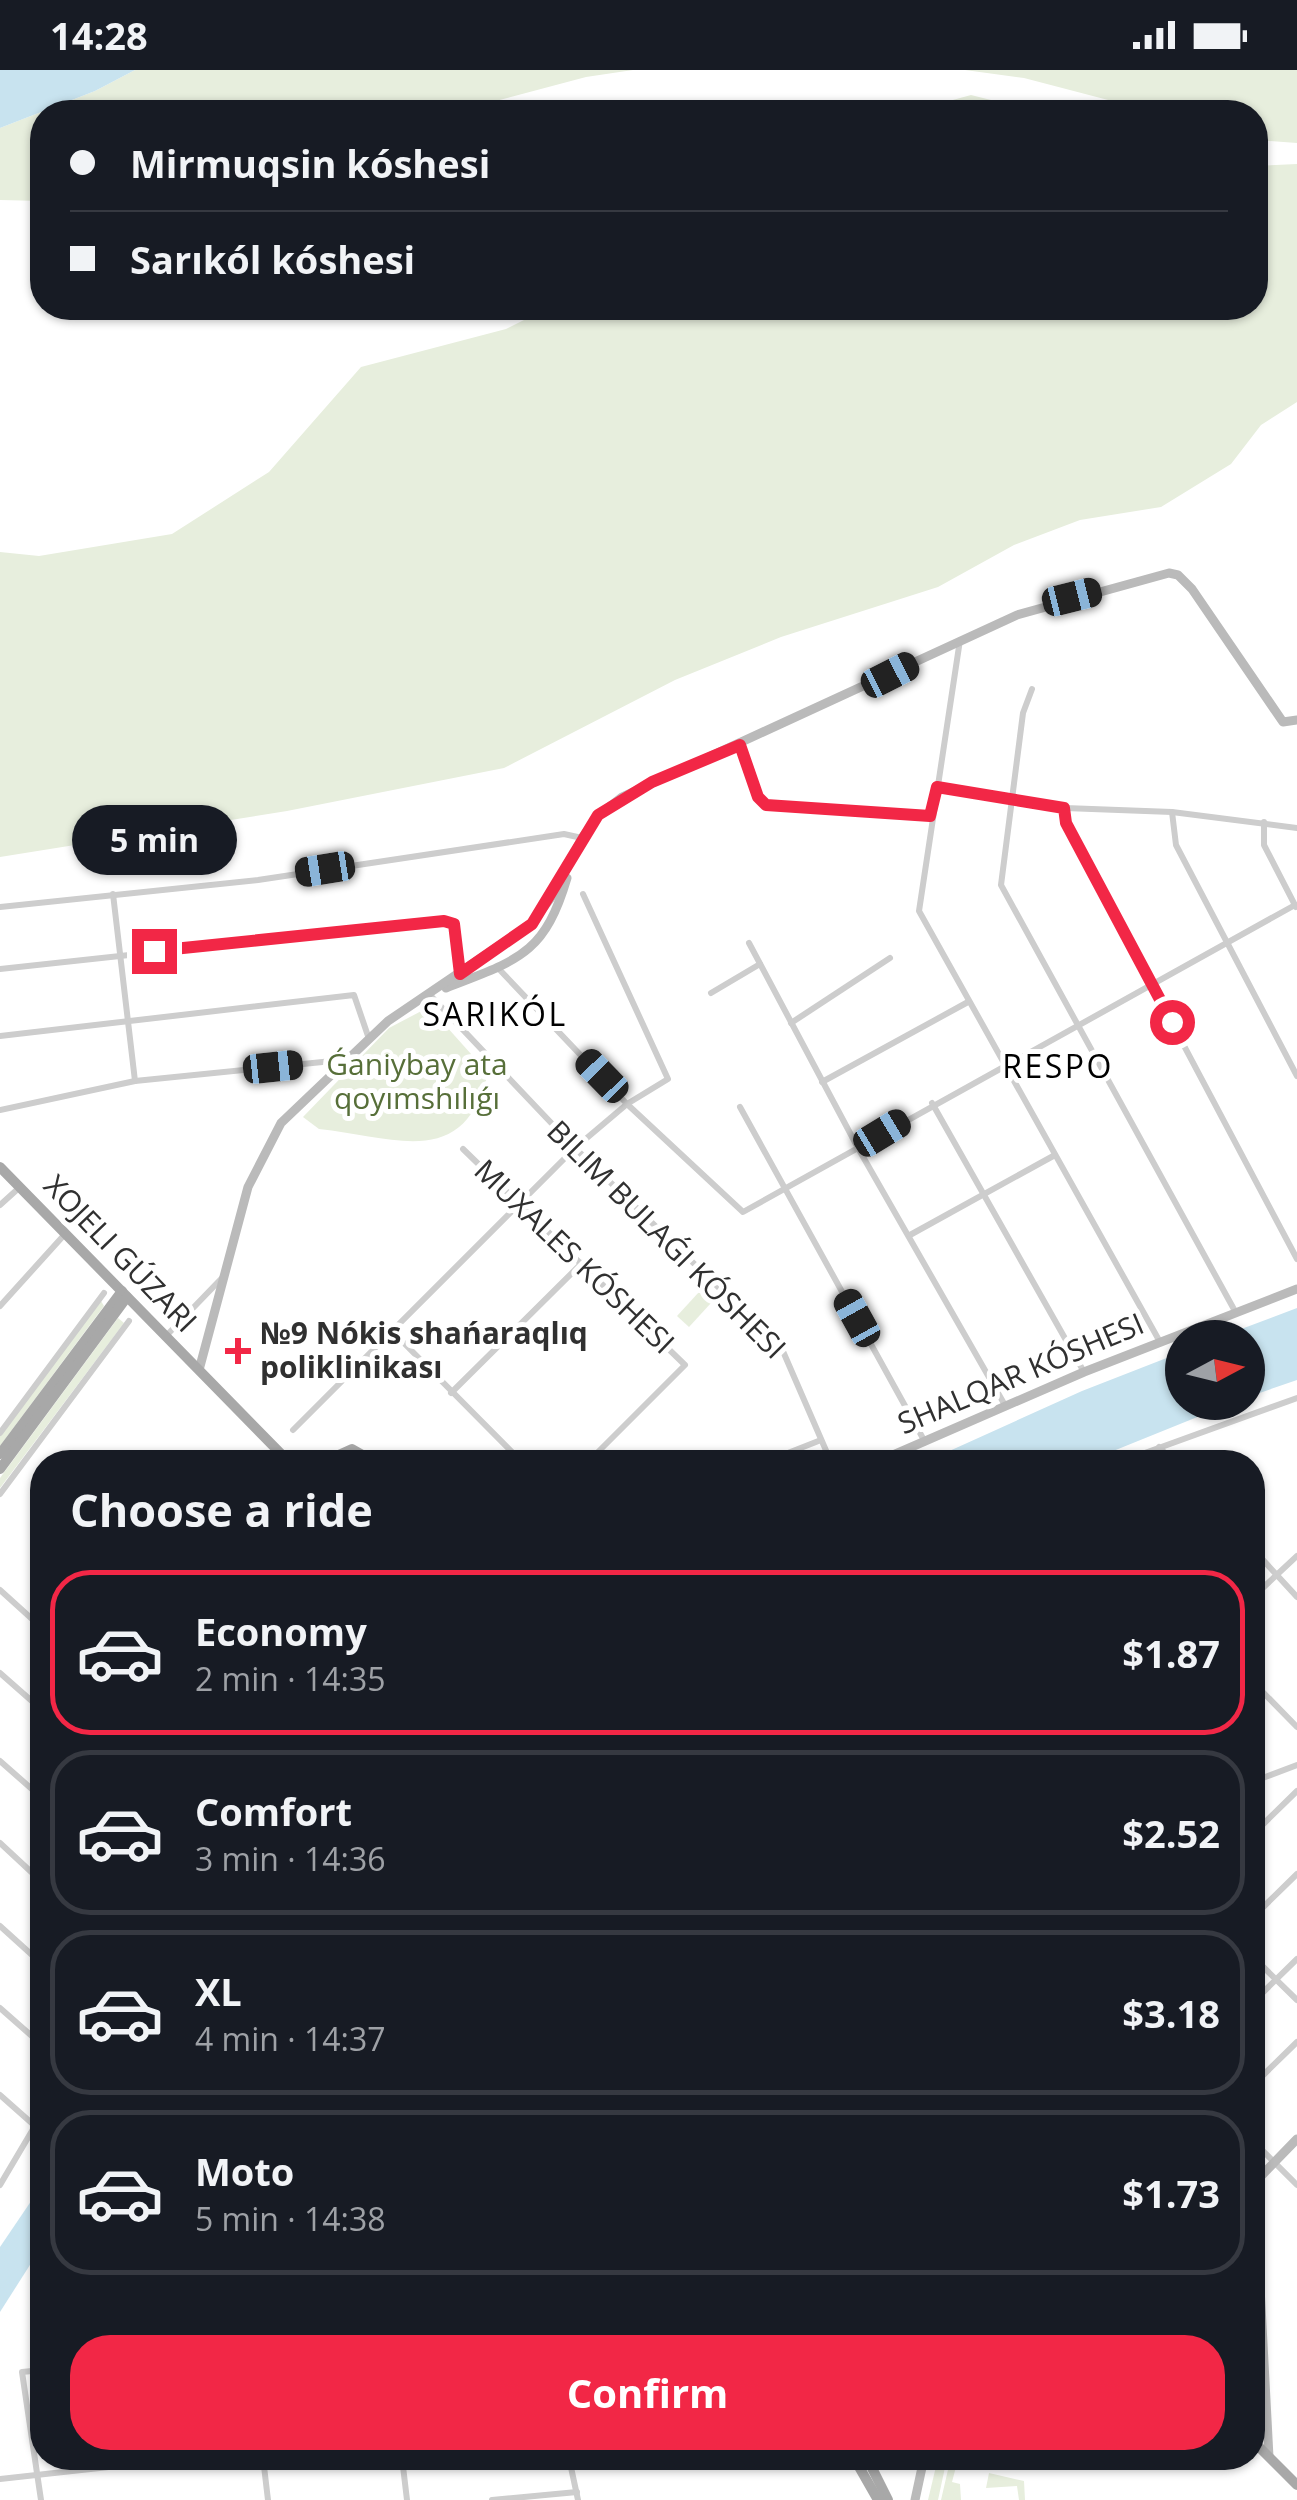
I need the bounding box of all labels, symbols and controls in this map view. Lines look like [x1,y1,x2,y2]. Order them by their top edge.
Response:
text: 14:28 [50,9,148,61]
text: Mirmuqsin kóshesi [130,137,490,189]
text: Sarıkól kóshesi [130,233,415,285]
car [1039,575,1105,619]
car [856,648,924,702]
callout: 5 min [72,806,236,876]
text: 5 min [110,818,199,861]
car [293,849,357,889]
route end [132,929,177,974]
district label: SARIKÓL [422,992,568,1035]
route start [1150,1000,1195,1045]
park label: Ǵaniybay ata qoyımshılıǵı [326,1043,508,1118]
car [570,1044,634,1108]
district label: RESPO [1002,1044,1114,1087]
car [242,1049,304,1085]
car [849,1105,915,1161]
street label: BILIM BULAǴI KÓSHESI [539,1111,795,1367]
street label: MUXALES KÓSHESI [466,1150,684,1362]
street label: XOJELI GÚZARI [35,1165,207,1341]
car [829,1284,885,1352]
street label: SHALQAR KÓSHESI [891,1302,1150,1443]
place label: №9 Nókis shańaraqlıq poliklinikası [260,1312,588,1387]
north arrow [1165,1320,1265,1420]
map controls [1165,1320,1265,1420]
marker: №9 Nókis shańaraqlıq poliklinikası [225,1338,251,1364]
text: Choose a ride [70,1479,373,1540]
text: Economy [195,1605,367,1657]
icon: car [75,1608,165,1698]
text: $1.87 [1122,1627,1220,1679]
text: 2 min · 14:35 [195,1657,386,1700]
text: Comfort [195,1785,352,1837]
icon: car [75,1788,165,1878]
text: $2.52 [1122,1807,1220,1859]
text: 3 min · 14:36 [195,1837,386,1880]
text: XL [195,1965,242,2017]
icon: car [75,1968,165,2058]
text: $3.18 [1122,1987,1220,2039]
text: 4 min · 14:37 [195,2017,386,2060]
text: Moto [195,2145,294,2197]
icon: car [75,2148,165,2238]
text: $1.73 [1122,2167,1220,2219]
text: 5 min · 14:38 [195,2197,386,2240]
button: Confirm [70,2335,1225,2450]

